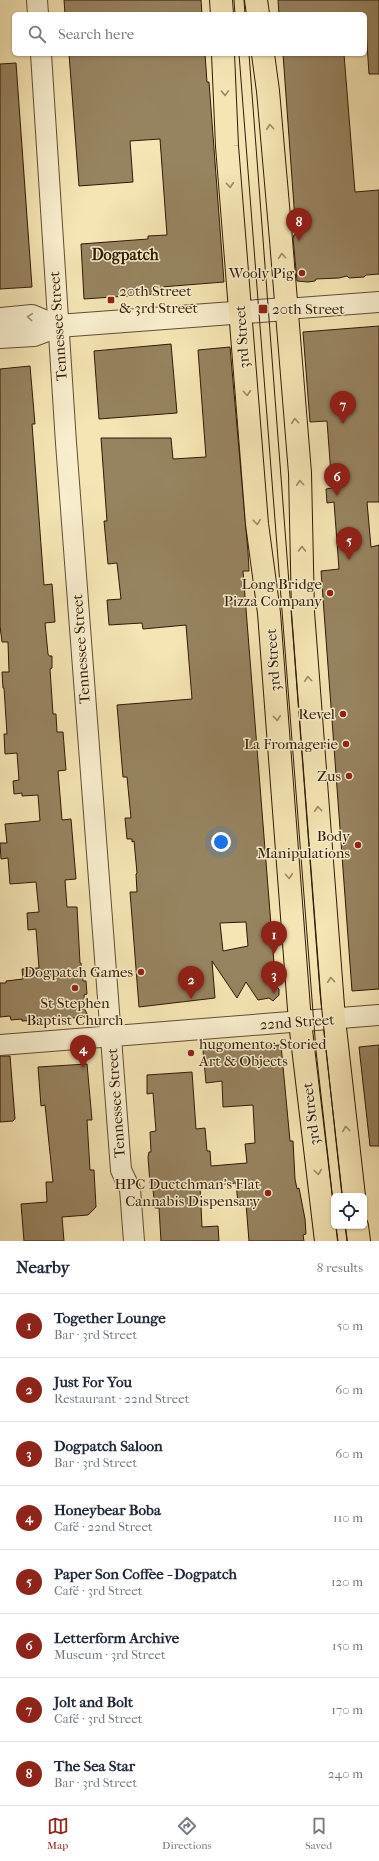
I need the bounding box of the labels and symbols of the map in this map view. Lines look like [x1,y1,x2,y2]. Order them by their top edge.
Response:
one-way arrow [220,90,229,96]
one-way arrow [266,124,275,130]
one-way arrow [226,182,235,188]
pin: 8 [286,208,312,241]
district label: Dogpatch [91,245,160,265]
one-way arrow [278,253,287,259]
place label: Wooly Pig [228,264,295,282]
marker: Wooly Pig [297,268,307,278]
street label: Tennessee Street [45,270,71,381]
place label: 20th Street & 3rd Street [119,282,198,317]
marker: 20th Street & 3rd Street [106,295,116,305]
place label: 20th Street [272,300,345,318]
marker: 20th Street [257,303,269,315]
street label: 3rd Street [231,304,253,369]
one-way arrow [27,312,33,321]
one-way arrow [242,390,251,396]
pin: 7 [330,391,356,424]
one-way arrow [291,418,300,424]
pin: 6 [324,463,350,496]
one-way arrow [296,480,305,486]
one-way arrow [252,519,261,526]
pin: 5 [336,527,362,560]
one-way arrow [298,546,306,552]
place label: Long Bridge Pizza Company [224,575,323,610]
marker: Long Bridge Pizza Company [325,588,335,598]
street label: Tennessee Street [68,593,94,704]
street label: 3rd Street [262,627,284,692]
one-way arrow [304,676,313,682]
place label: Revel [298,705,335,723]
marker: Revel [338,709,348,719]
one-way arrow [273,715,282,721]
place label: La Fromagerie [244,735,339,753]
marker: La Fromagerie [341,739,351,749]
place label: Zus [317,767,341,785]
marker: Zus [344,771,354,781]
one-way arrow [313,806,322,812]
place label: Body Manipulations [257,827,351,862]
your location [211,832,231,852]
marker: Body Manipulations [353,840,363,850]
one-way arrow [285,873,294,879]
pin: 1 [261,921,287,954]
pin: 3 [261,961,287,994]
place label: Dogpatch Games [24,963,133,981]
pin: 2 [178,966,204,999]
marker: Dogpatch Games [136,967,146,977]
one-way arrow [326,977,335,983]
marker: St Stephen Baptist Church [70,983,80,993]
place label: St Stephen Baptist Church [27,994,124,1029]
street label: 22nd Street [259,1010,336,1034]
pin: 4 [70,1035,96,1068]
place label: hugomento: Storied Art & Objects [198,1035,327,1070]
street label: Tennessee Street [103,1047,129,1158]
marker: hugomento: Storied Art & Objects [186,1048,196,1058]
street label: 3rd Street [298,1081,324,1147]
one-way arrow [342,1126,351,1132]
one-way arrow [313,1169,322,1175]
place label: HPC Ductchman's Flat Cannabis Dispensary [114,1175,261,1210]
marker: HPC Ductchman's Flat Cannabis Dispensary [263,1188,273,1198]

